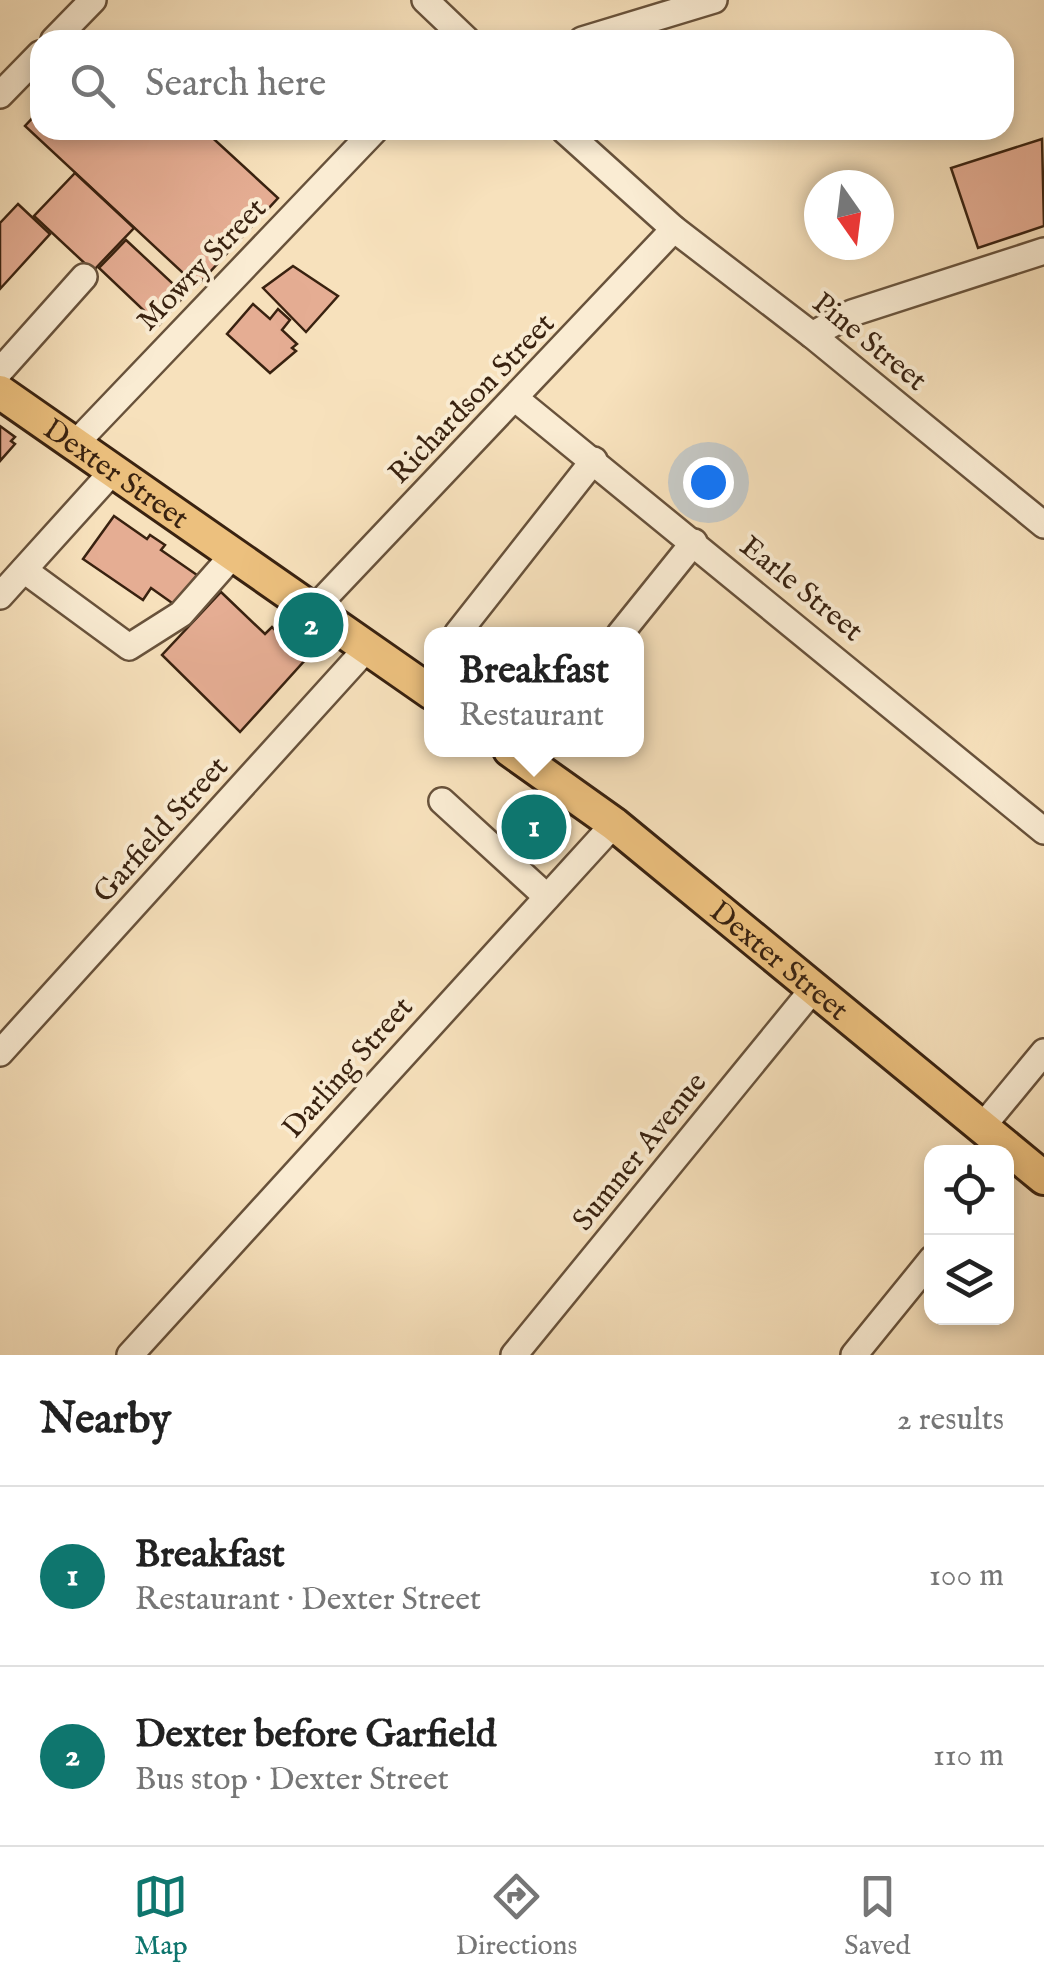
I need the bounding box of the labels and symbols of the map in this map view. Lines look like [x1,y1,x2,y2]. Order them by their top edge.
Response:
north arrow [804,170,894,260]
street label: Mowry Street [130,191,275,340]
street label: Pine Street [804,285,934,400]
street label: Richardson Street [381,306,564,493]
street label: Dexter Street [35,411,195,539]
your location [683,457,734,508]
street label: Earle Street [731,528,870,651]
pin: 2 [278,588,344,662]
street label: Garfield Street [86,749,237,912]
pin: 1 [502,790,566,864]
street label: Dexter Street [701,893,855,1030]
street label: Darling Street [275,990,422,1147]
street label: Sumner Avenue [565,1065,716,1239]

